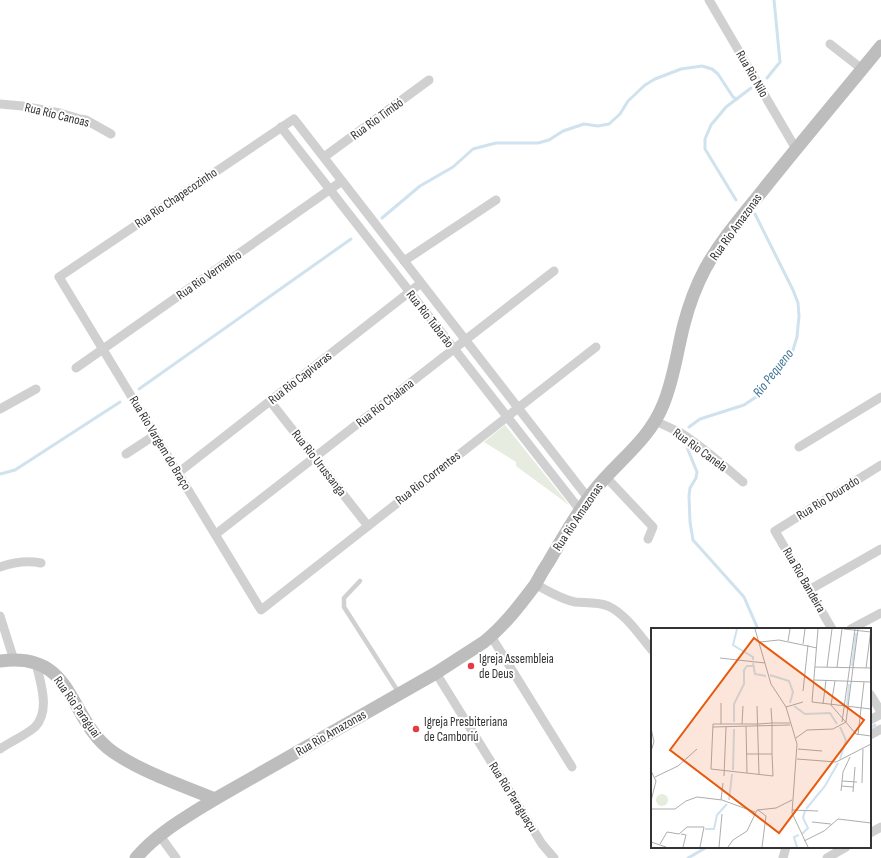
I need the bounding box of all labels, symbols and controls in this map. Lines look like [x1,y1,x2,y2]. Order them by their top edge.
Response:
street label: Rua Rio Nilo [732,48,772,100]
street label: Rua Rio Timbó [348,95,406,143]
street label: Rua Rio Canoas [23,99,91,131]
street label: Rua Rio Chapecozinho [132,165,220,231]
street label: Rua Rio Amazonas [706,190,766,264]
street label: Rua Rio Vermelho [173,247,245,303]
street label: Rua Rio Tubarão [403,287,457,351]
water label: Rio Pequeno [749,345,797,400]
street label: Rua Rio Capivaras [265,348,335,408]
street label: Rua Rio Chalana [353,375,417,431]
street label: Rua Rio Vargem do Braço [126,393,194,493]
street label: Rua Rio Canela [670,425,730,475]
street label: Rua Rio Urussanga [288,427,350,499]
street label: Rua Rio Correntes [392,448,464,508]
street label: Rua Rio Dourado [794,472,862,524]
street label: Rua Rio Amazonas [549,480,607,554]
street label: Rua Rio Bandeira [779,545,829,615]
inset map [651,628,871,848]
place label: Igreja Assembleia de Deus [479,651,554,682]
marker: Igreja Assembleia de Deus [466,661,476,671]
street label: Rua Rio Paraguai [50,673,104,741]
street label: Rua Rio Amazonas [293,706,369,760]
place label: Igreja Presbiteriana de Camboriú [424,714,508,745]
marker: Igreja Presbiteriana de Camboriú [411,724,421,734]
street label: Rua Rio Paraguaçu [485,759,541,835]

